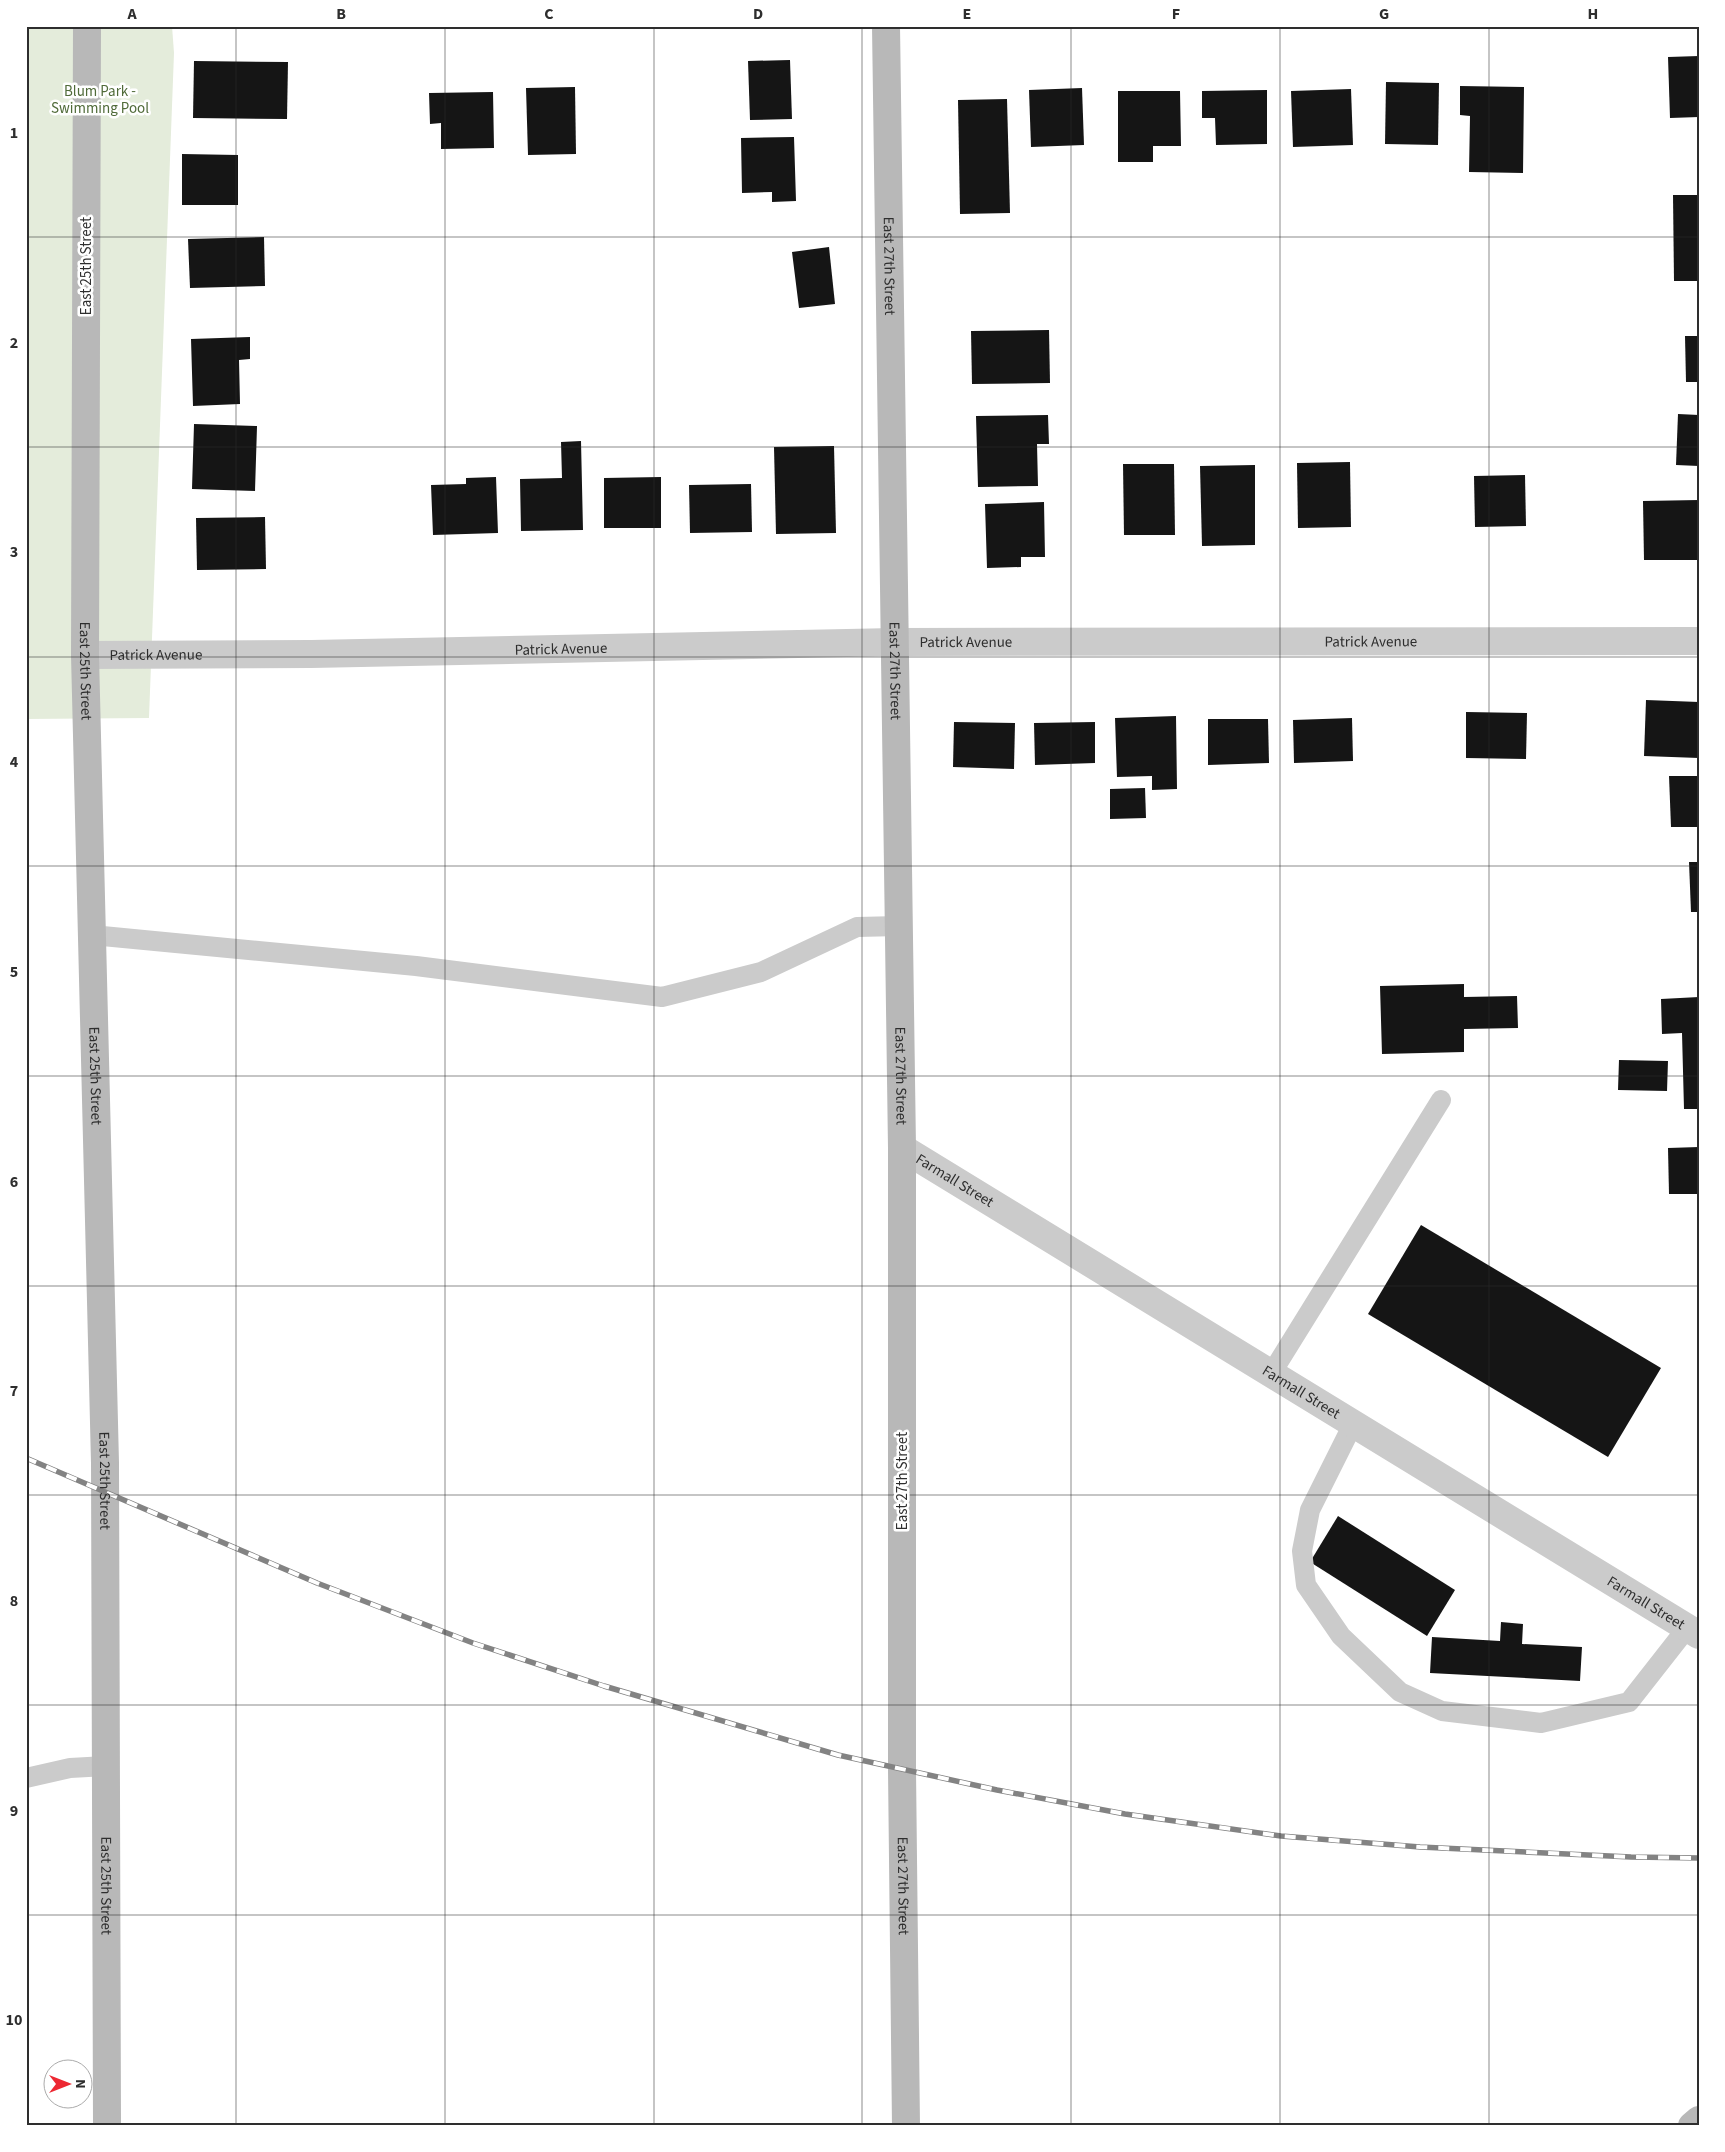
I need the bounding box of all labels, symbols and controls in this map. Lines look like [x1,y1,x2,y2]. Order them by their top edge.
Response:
text: A [126,3,137,25]
text: B [336,3,346,25]
text: C [544,3,554,25]
text: D [753,3,763,25]
text: E [963,3,971,25]
text: F [1172,3,1180,25]
text: G [1379,3,1389,25]
text: H [1588,3,1598,25]
park label: Blum Park - Swimming Pool [51,81,149,119]
text: 1 [10,122,18,144]
street label: East 25th Street [76,217,97,315]
street label: East 27th Street [878,217,900,315]
text: 2 [10,332,18,354]
text: 3 [10,541,18,563]
street label: East 25th Street [74,622,97,720]
street label: East 27th Street [883,622,906,720]
street label: Patrick Avenue [1324,631,1417,652]
street label: Patrick Avenue [919,632,1012,653]
street label: Patrick Avenue [514,638,608,661]
street label: Patrick Avenue [110,644,202,666]
text: 4 [10,751,19,773]
text: 5 [10,961,18,983]
street label: East 25th Street [83,1026,107,1125]
street label: East 27th Street [889,1027,912,1125]
street label: Farmall Street [912,1149,998,1213]
text: 6 [10,1171,18,1193]
street label: Farmall Street [1258,1361,1344,1424]
text: 7 [10,1380,18,1402]
street label: East 25th Street [93,1431,115,1530]
street label: East 27th Street [892,1432,913,1530]
street label: Farmall Street [1603,1571,1689,1635]
text: 8 [10,1590,18,1612]
text: 9 [10,1800,18,1822]
street label: East 25th Street [95,1837,116,1935]
street label: East 27th Street [892,1837,914,1935]
text: 10 [6,2009,22,2031]
north arrow [42,2060,92,2110]
text: N [70,2079,90,2089]

